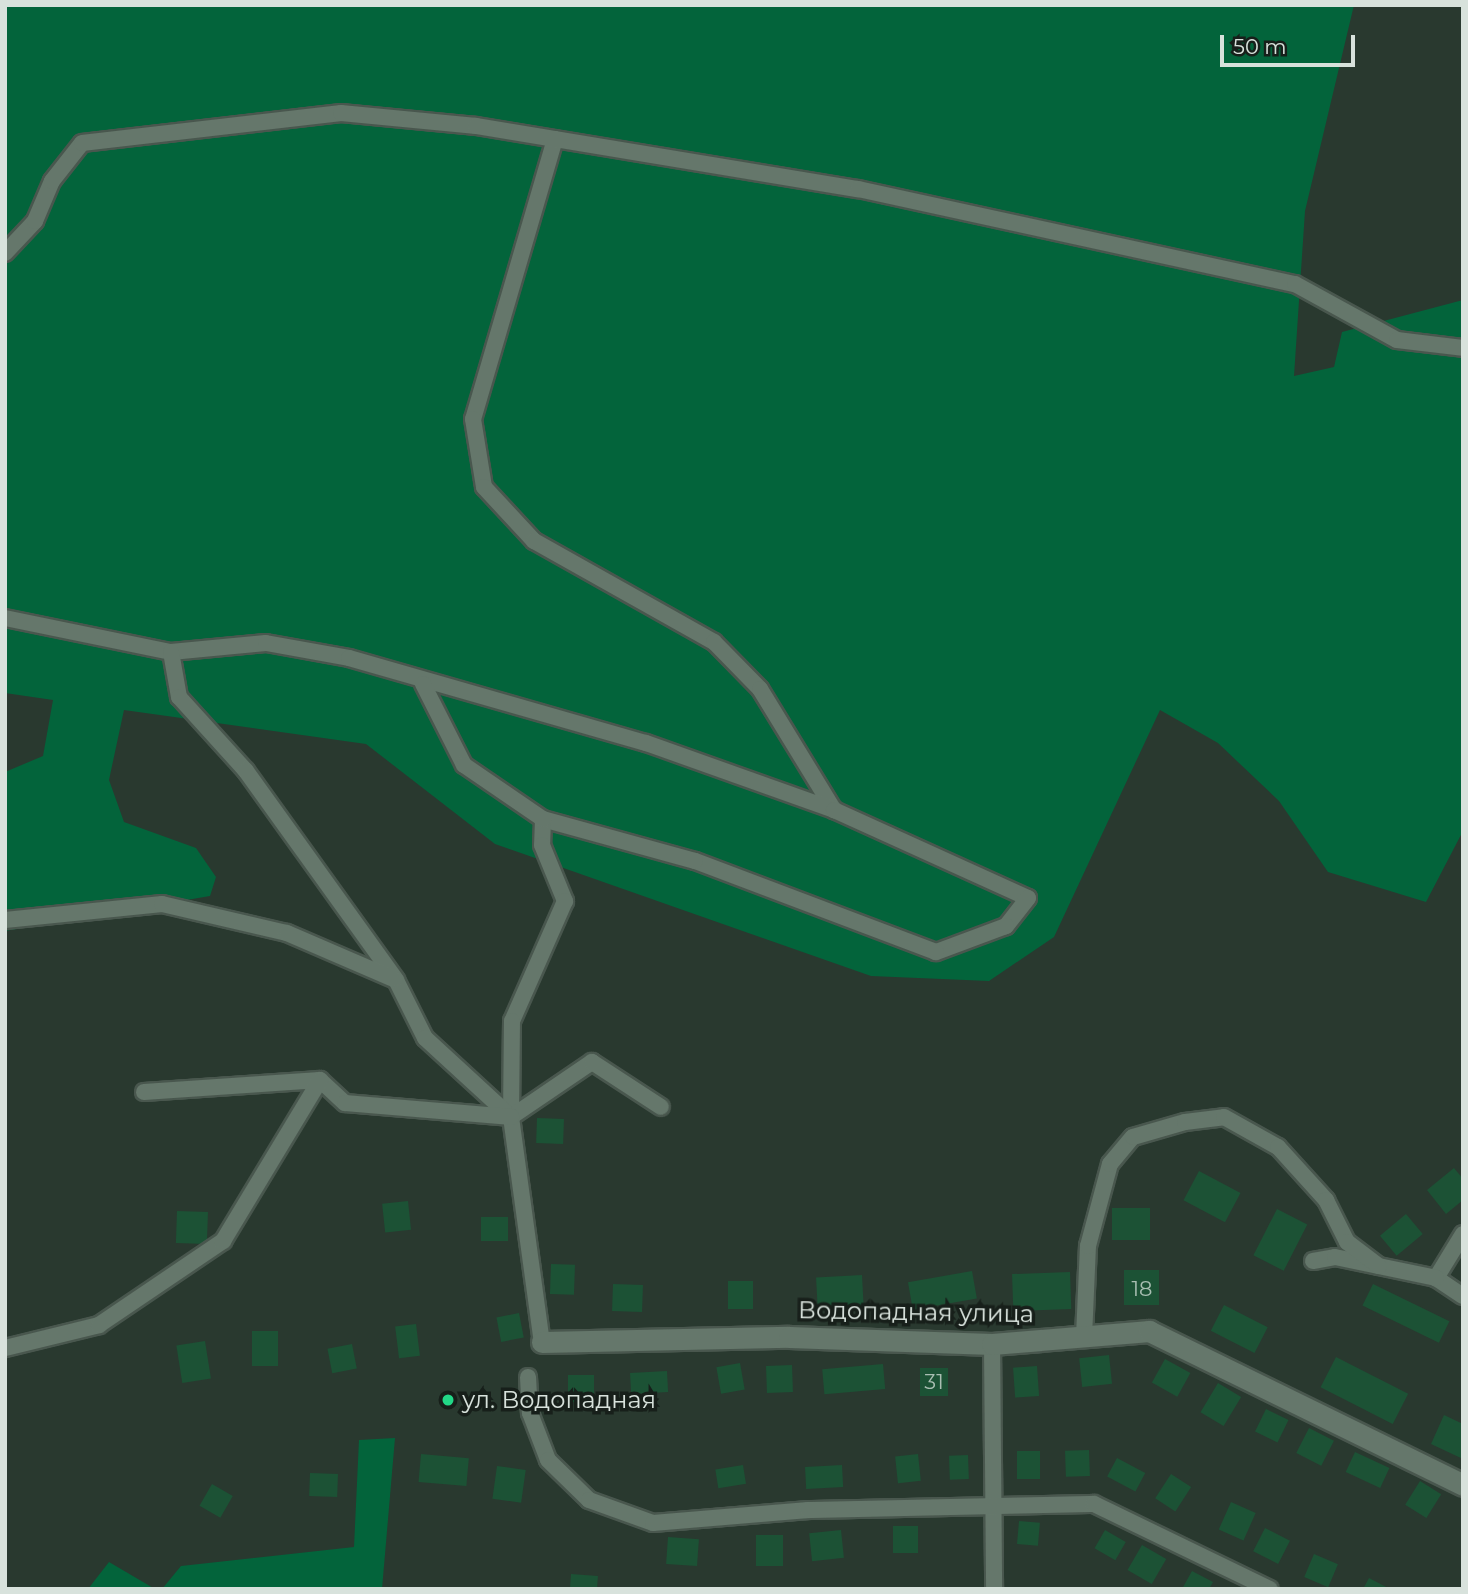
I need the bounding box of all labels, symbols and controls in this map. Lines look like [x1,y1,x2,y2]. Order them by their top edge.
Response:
scale bar [1223,21,1358,65]
text: 50 m [1233,34,1287,59]
house number: 18 [1132,1276,1152,1302]
street label: Водопадная улица [798,1296,1034,1328]
house number: 31 [924,1369,944,1395]
place label: ул. Водопадная [462,1386,656,1414]
marker: ул. Водопадная [440,1392,456,1408]

